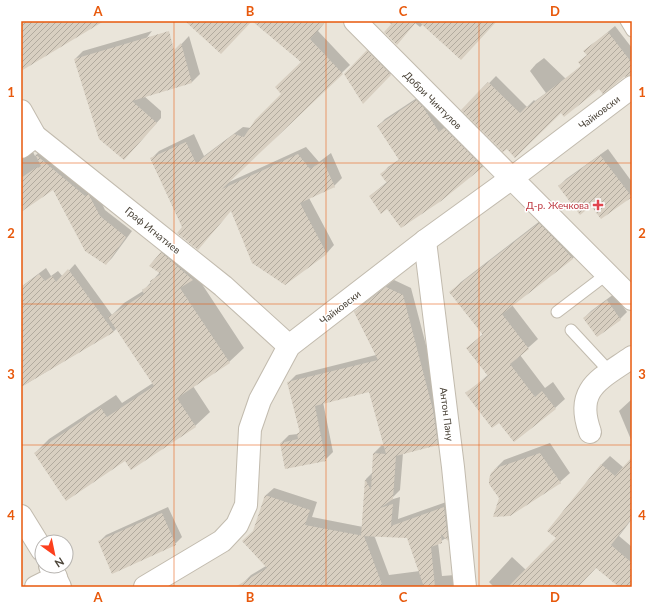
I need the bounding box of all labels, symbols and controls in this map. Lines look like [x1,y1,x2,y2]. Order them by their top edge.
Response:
text: A [92,3,103,19]
text: B [246,3,255,19]
text: C [399,3,408,19]
text: D [550,3,560,19]
street label: Добри Чинтулов [401,68,465,132]
text: 1 [7,84,15,100]
text: 1 [638,84,646,100]
street label: Чайковски [576,92,622,131]
place label: Д-р. Жечкова [526,199,589,211]
marker: Д-р. Жечкова [592,199,604,211]
street label: Граф Игнатиев [123,204,183,256]
text: 2 [7,225,15,241]
text: 2 [638,225,646,241]
street label: Чайковски [317,287,363,327]
text: 3 [7,366,15,382]
text: 3 [638,366,646,382]
street label: Антон Пану [438,386,456,442]
text: 4 [7,507,15,523]
text: 4 [638,507,646,523]
north arrow [34,534,74,574]
text: N [53,555,67,571]
text: A [92,589,103,605]
text: B [246,589,255,605]
text: C [399,589,408,605]
text: D [550,589,560,605]

